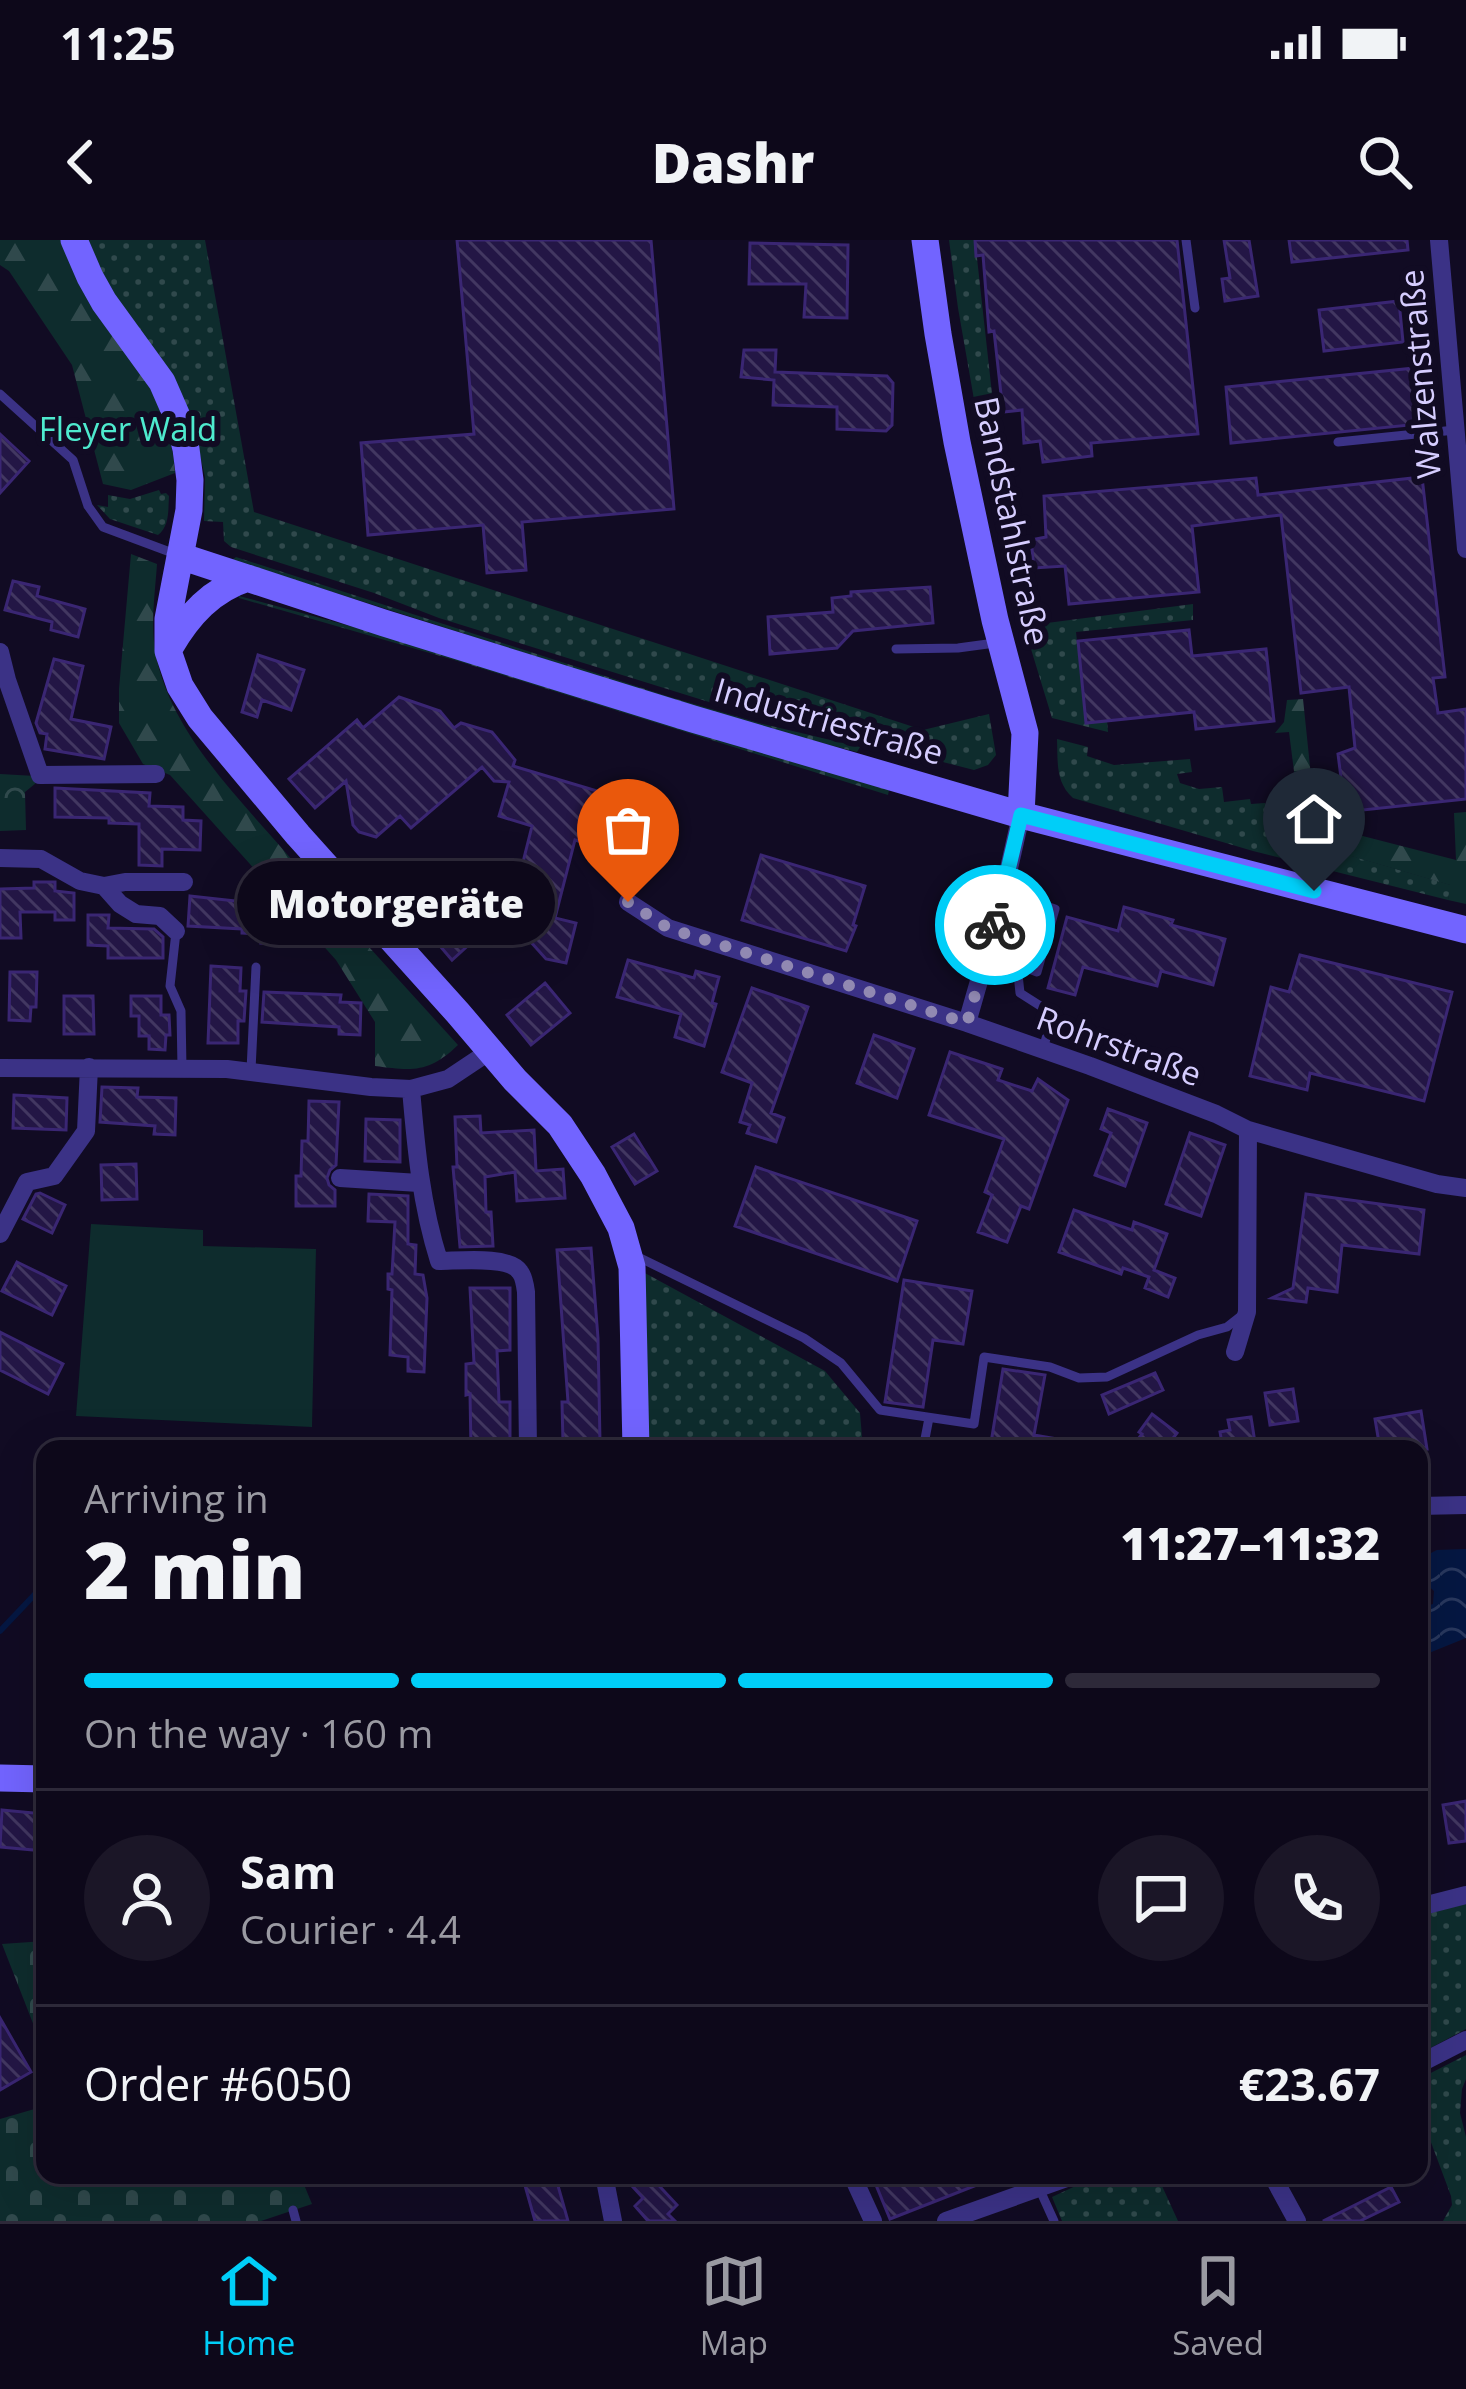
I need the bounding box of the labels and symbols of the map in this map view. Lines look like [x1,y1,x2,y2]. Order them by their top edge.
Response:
street label: Walzenstraße [1388,268,1451,480]
street label: Bandstahlstraße [964,393,1061,649]
park label: Fleyer Wald [39,406,217,451]
street label: Industriestraße [709,666,949,775]
pin [1263,768,1365,891]
pin [577,779,679,902]
callout: Motorgeräte [238,860,556,944]
courier [935,865,1055,985]
street label: Rohrstraße [1031,995,1208,1096]

